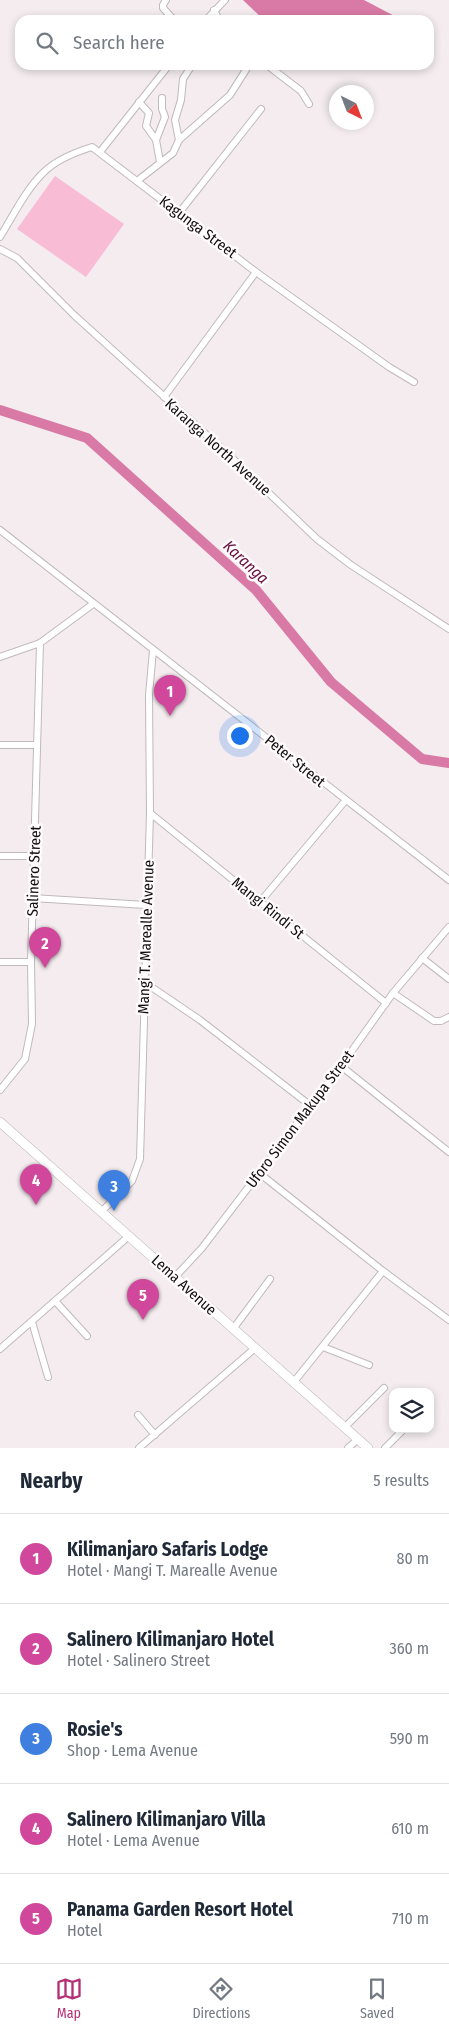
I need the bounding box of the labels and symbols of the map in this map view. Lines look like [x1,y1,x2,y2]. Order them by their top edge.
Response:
north arrow [329,85,374,130]
street label: Kagunga Street [156,192,240,262]
street label: Karanga North Avenue [161,395,275,499]
water label: Karanga [219,536,273,588]
pin: 1 [154,675,186,716]
your location [227,723,253,749]
street label: Peter Street [261,731,329,791]
street label: Salinero Street [23,825,45,917]
street label: Mangi T. Marealle Avenue [134,860,158,1014]
street label: Mangi Rindi St [228,873,308,943]
pin: 2 [29,927,61,968]
street label: Uforo Simon Makupa Street [242,1047,358,1191]
pin: 4 [20,1164,52,1205]
pin: 3 [98,1170,130,1211]
street label: Lema Avenue [148,1251,220,1319]
pin: 5 [127,1279,159,1320]

